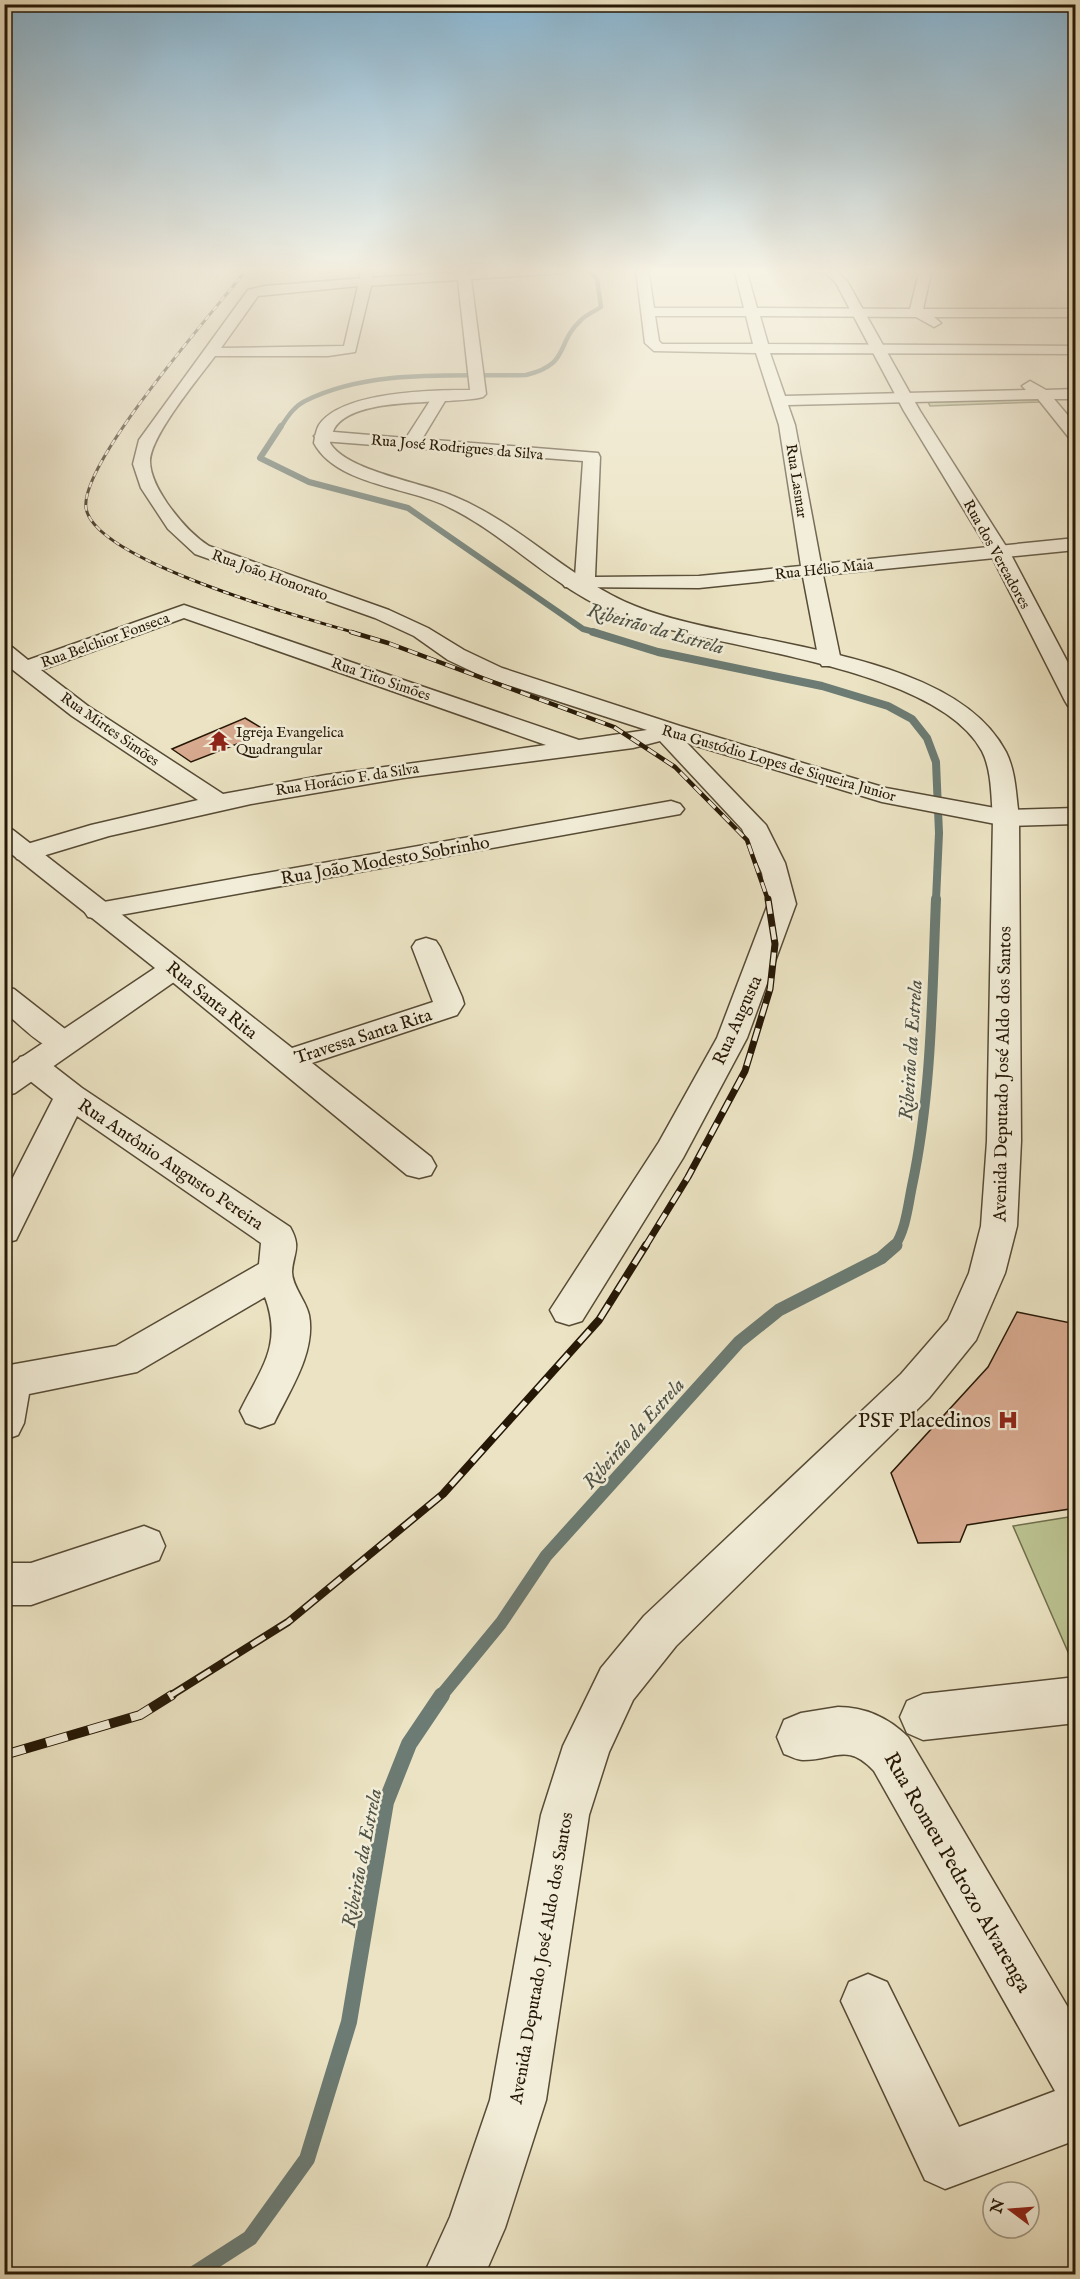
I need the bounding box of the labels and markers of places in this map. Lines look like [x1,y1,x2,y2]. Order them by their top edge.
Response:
place label: Igreja Evangelica Quadrangular [236,723,344,759]
temple icon: Igreja Evangelica Quadrangular [207,729,231,753]
place label: PSF Placedinos [858,1408,991,1435]
hospital icon: PSF Placedinos [996,1408,1020,1432]

